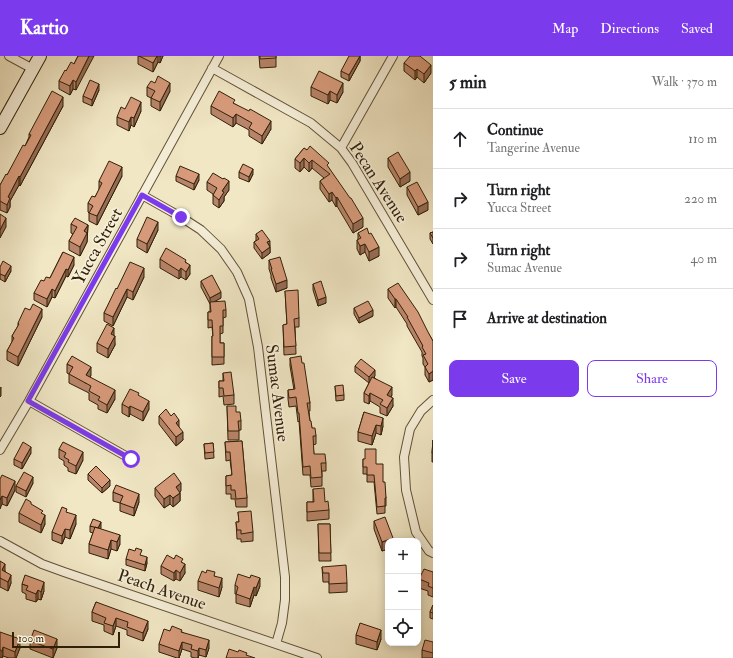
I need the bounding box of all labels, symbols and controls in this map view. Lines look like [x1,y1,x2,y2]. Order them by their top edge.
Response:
text: Kartio [20,16,68,40]
text: Map [552,20,578,37]
text: Directions [600,20,659,37]
text: Saved [681,20,713,37]
text: 5 min [449,72,487,93]
text: Walk · 370 m [652,74,717,90]
text: Continue [487,121,543,140]
icon: ahead [449,128,471,150]
text: 110 m [688,131,717,147]
street label: Pecan Avenue [345,138,412,227]
text: Tangerine Avenue [487,140,580,156]
text: Turn right [487,181,550,200]
icon: right [449,188,471,210]
text: 220 m [684,191,717,207]
text: Yucca Street [487,200,551,216]
street label: Yucca Street [68,204,127,288]
route end [172,208,190,226]
text: Turn right [487,241,550,260]
icon: right [449,248,471,270]
text: 40 m [691,251,717,267]
text: Sumac Avenue [487,260,562,276]
icon: arrive [449,308,471,330]
text: Arrive at destination [487,309,607,328]
street label: Sumac Avenue [261,343,294,443]
button: Save [449,360,579,397]
button: Share [587,360,717,397]
route start [122,450,140,468]
map controls [385,538,421,646]
button: + [385,538,421,574]
street label: Peach Avenue [115,565,209,614]
button: − [385,574,421,610]
button: locate [385,610,421,646]
scale bar [12,630,120,649]
text: 100 m [18,632,44,645]

